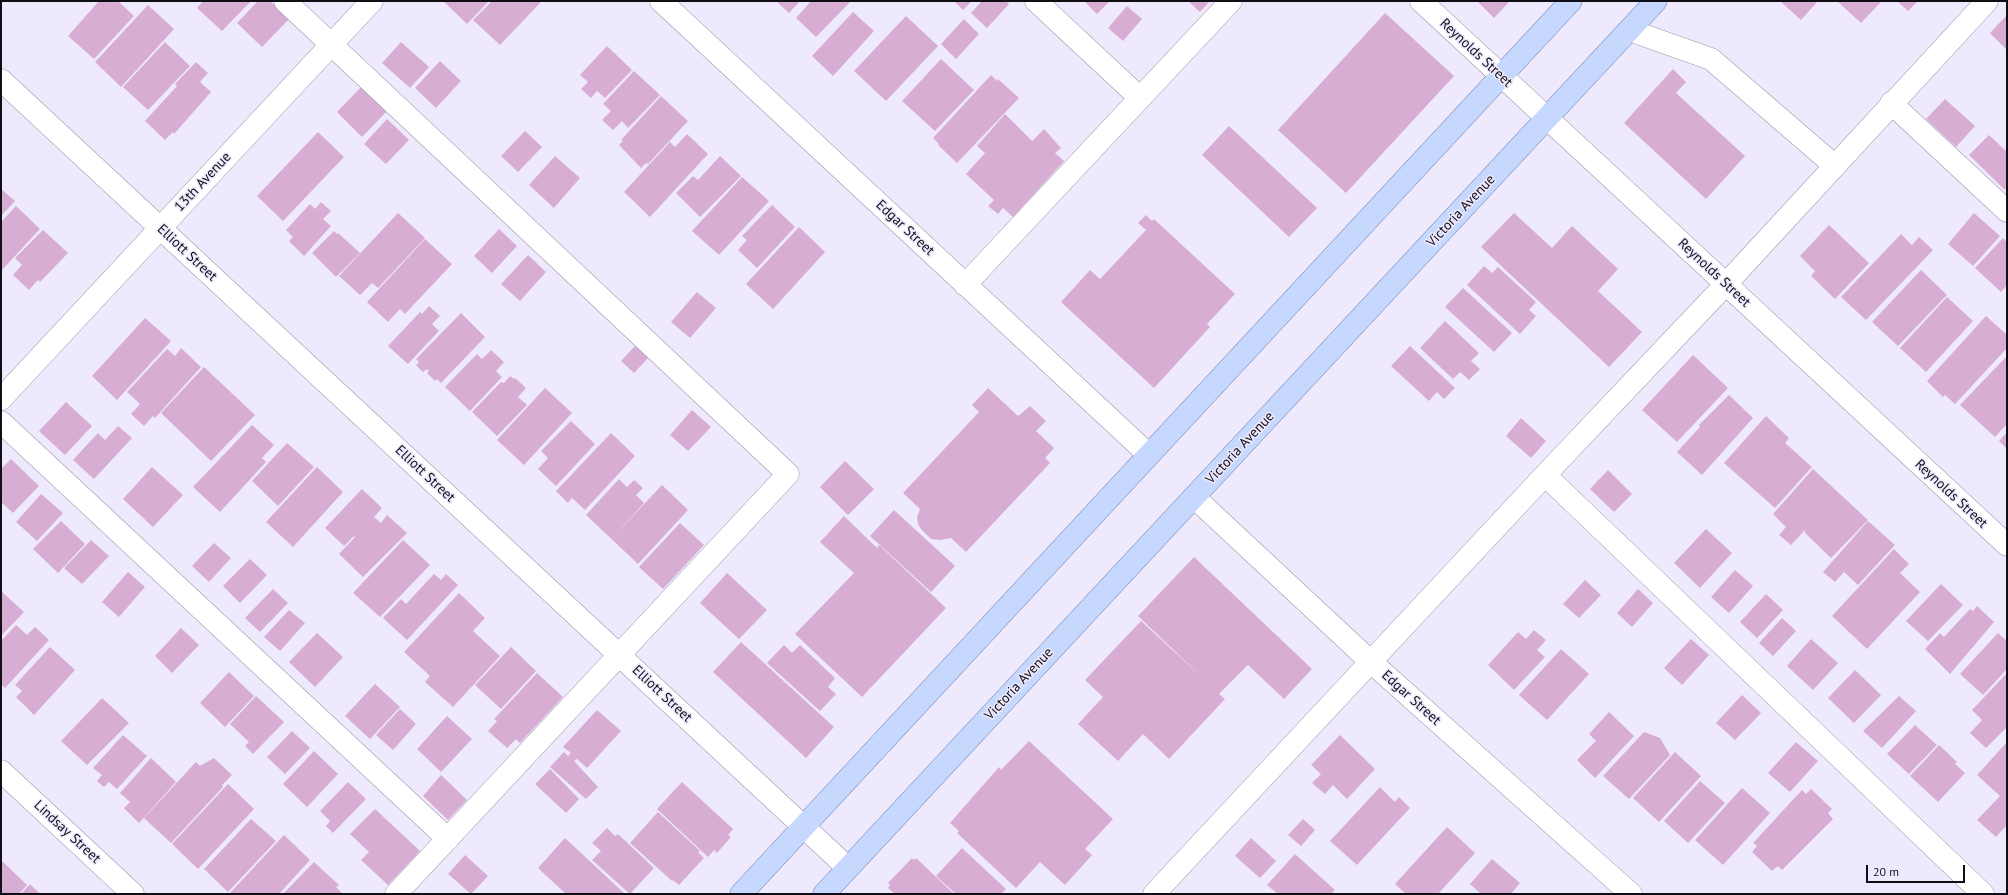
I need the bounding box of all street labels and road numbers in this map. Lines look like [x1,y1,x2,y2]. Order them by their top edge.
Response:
street label: Reynolds Street [1436,15,1516,91]
street label: 13th Avenue [171,149,235,215]
street label: Victoria Avenue [1423,171,1499,251]
street label: Edgar Street [872,197,938,259]
street label: Elliott Street [154,221,220,285]
street label: Reynolds Street [1674,235,1754,311]
street label: Victoria Avenue [1202,408,1278,488]
street label: Elliott Street [392,442,458,506]
street label: Reynolds Street [1911,456,1991,532]
street label: Victoria Avenue [981,644,1057,724]
street label: Elliott Street [629,662,695,726]
street label: Edgar Street [1378,667,1444,729]
street label: Lindsay Street [30,797,104,867]

